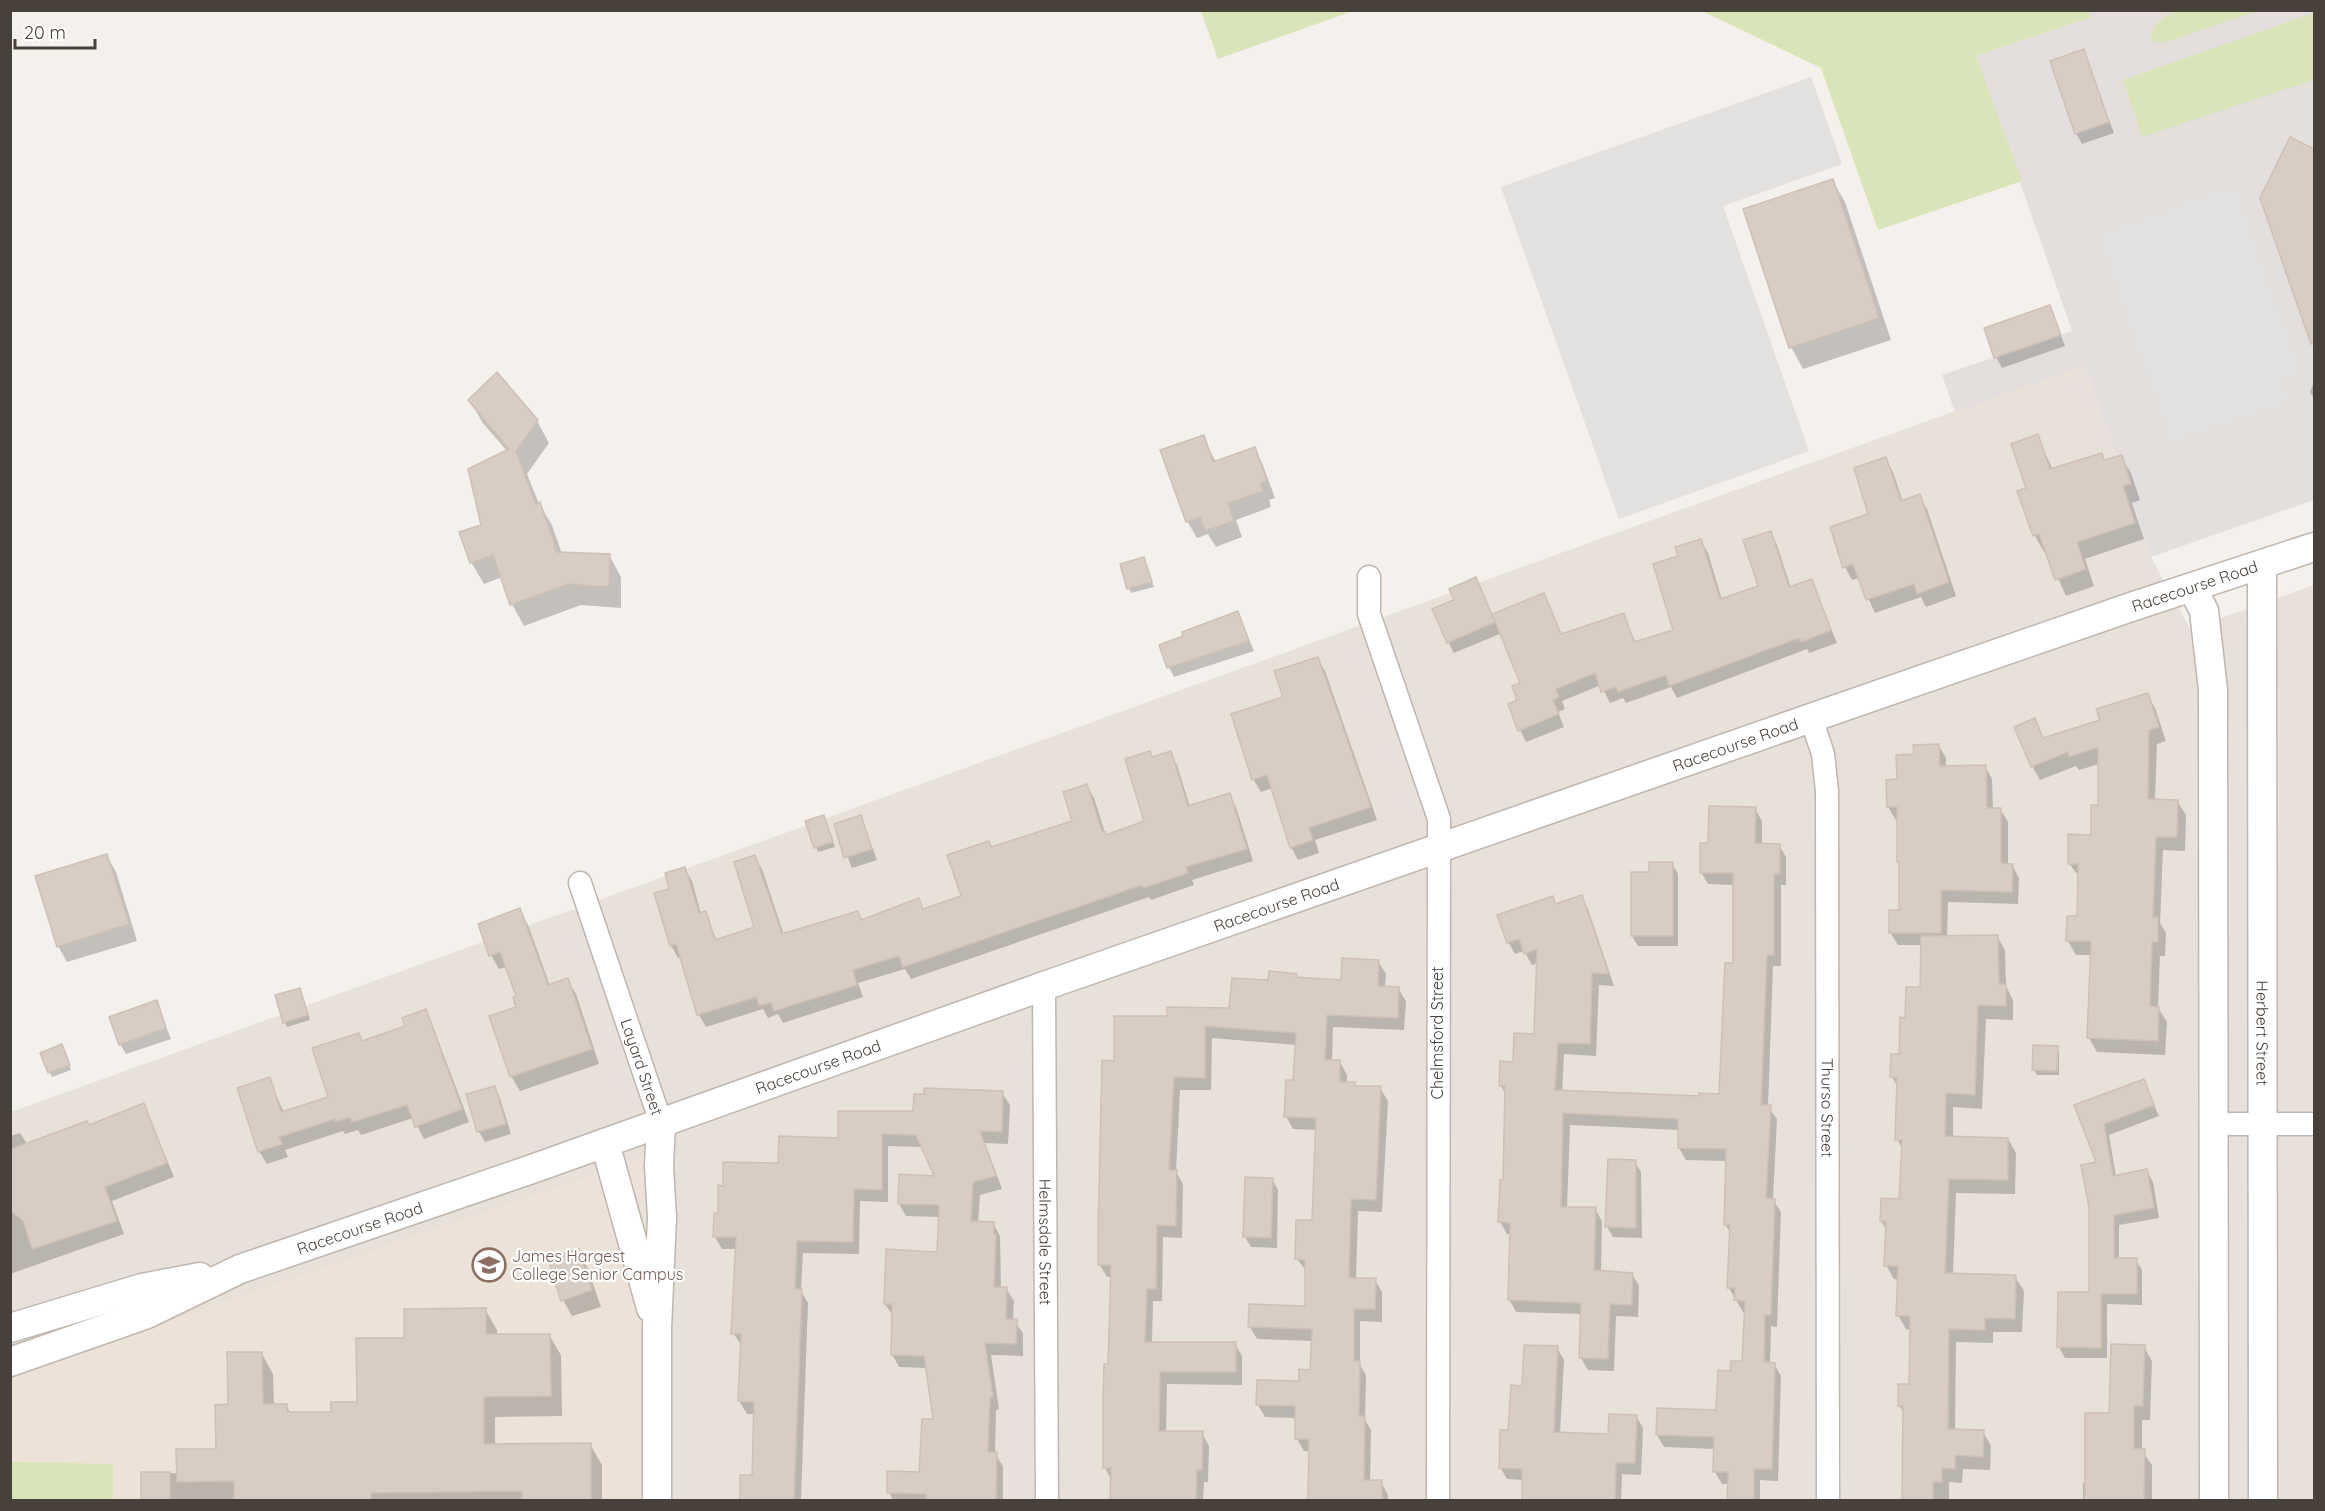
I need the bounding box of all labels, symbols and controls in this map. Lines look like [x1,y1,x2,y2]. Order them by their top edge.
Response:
scale bar [15,12,94,50]
text: 20 m [24,21,66,44]
street label: Racecourse Road [2129,556,2260,616]
street label: Racecourse Road [1670,713,1801,776]
street label: Racecourse Road [1211,874,1342,936]
street label: Chelmsford Street [1427,967,1447,1099]
street label: Herbert Street [2252,980,2273,1086]
street label: Layard Street [616,1016,668,1118]
street label: Racecourse Road [753,1035,884,1098]
street label: Thurso Street [1817,1058,1838,1158]
street label: Helmsdale Street [1035,1179,1056,1305]
street label: Racecourse Road [294,1197,425,1259]
place label: James Hargest College Senior Campus [512,1246,683,1284]
school or university icon: James Hargest College Senior Campus [471,1247,507,1283]

